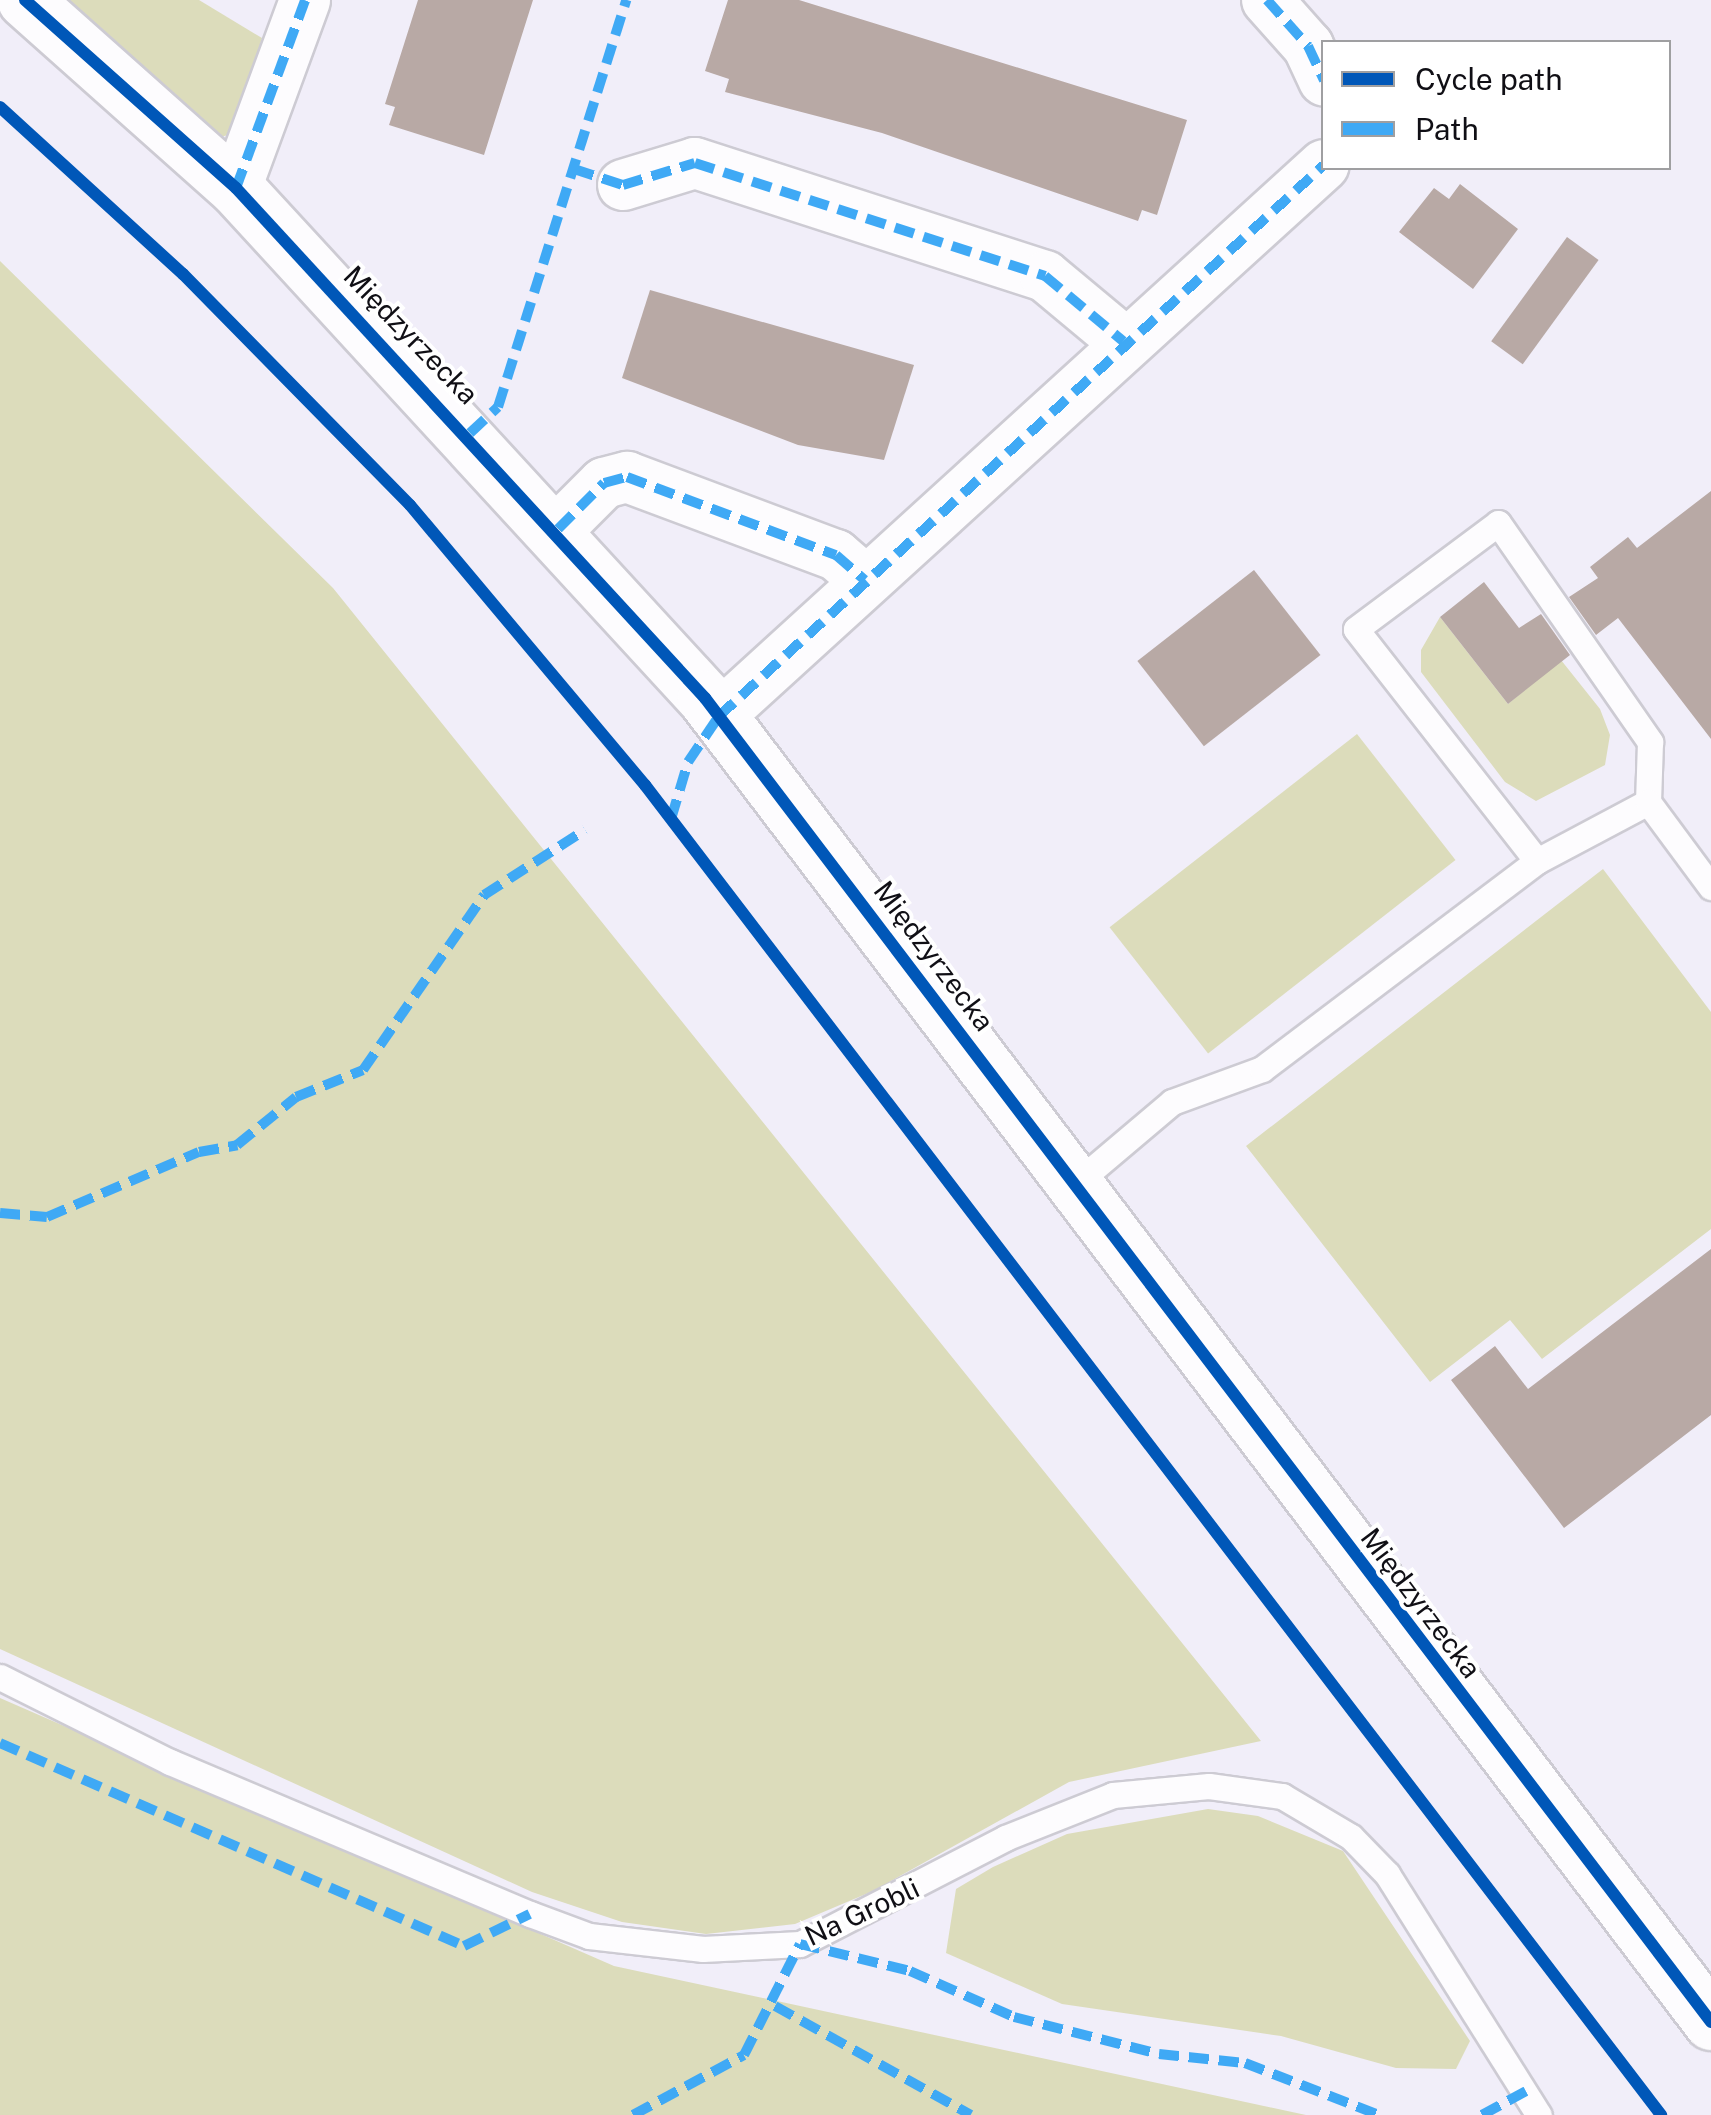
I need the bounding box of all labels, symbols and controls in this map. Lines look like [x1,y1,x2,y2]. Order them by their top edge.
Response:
legend [1321,40,1671,170]
text: Cycle path [1415,61,1563,97]
text: Path [1415,111,1479,147]
street label: Międzyrzecka [337,259,485,411]
street label: Międzyrzecka [867,875,1001,1037]
street label: Międzyrzecka [1354,1522,1488,1684]
street label: Na Grobli [799,1871,925,1953]

